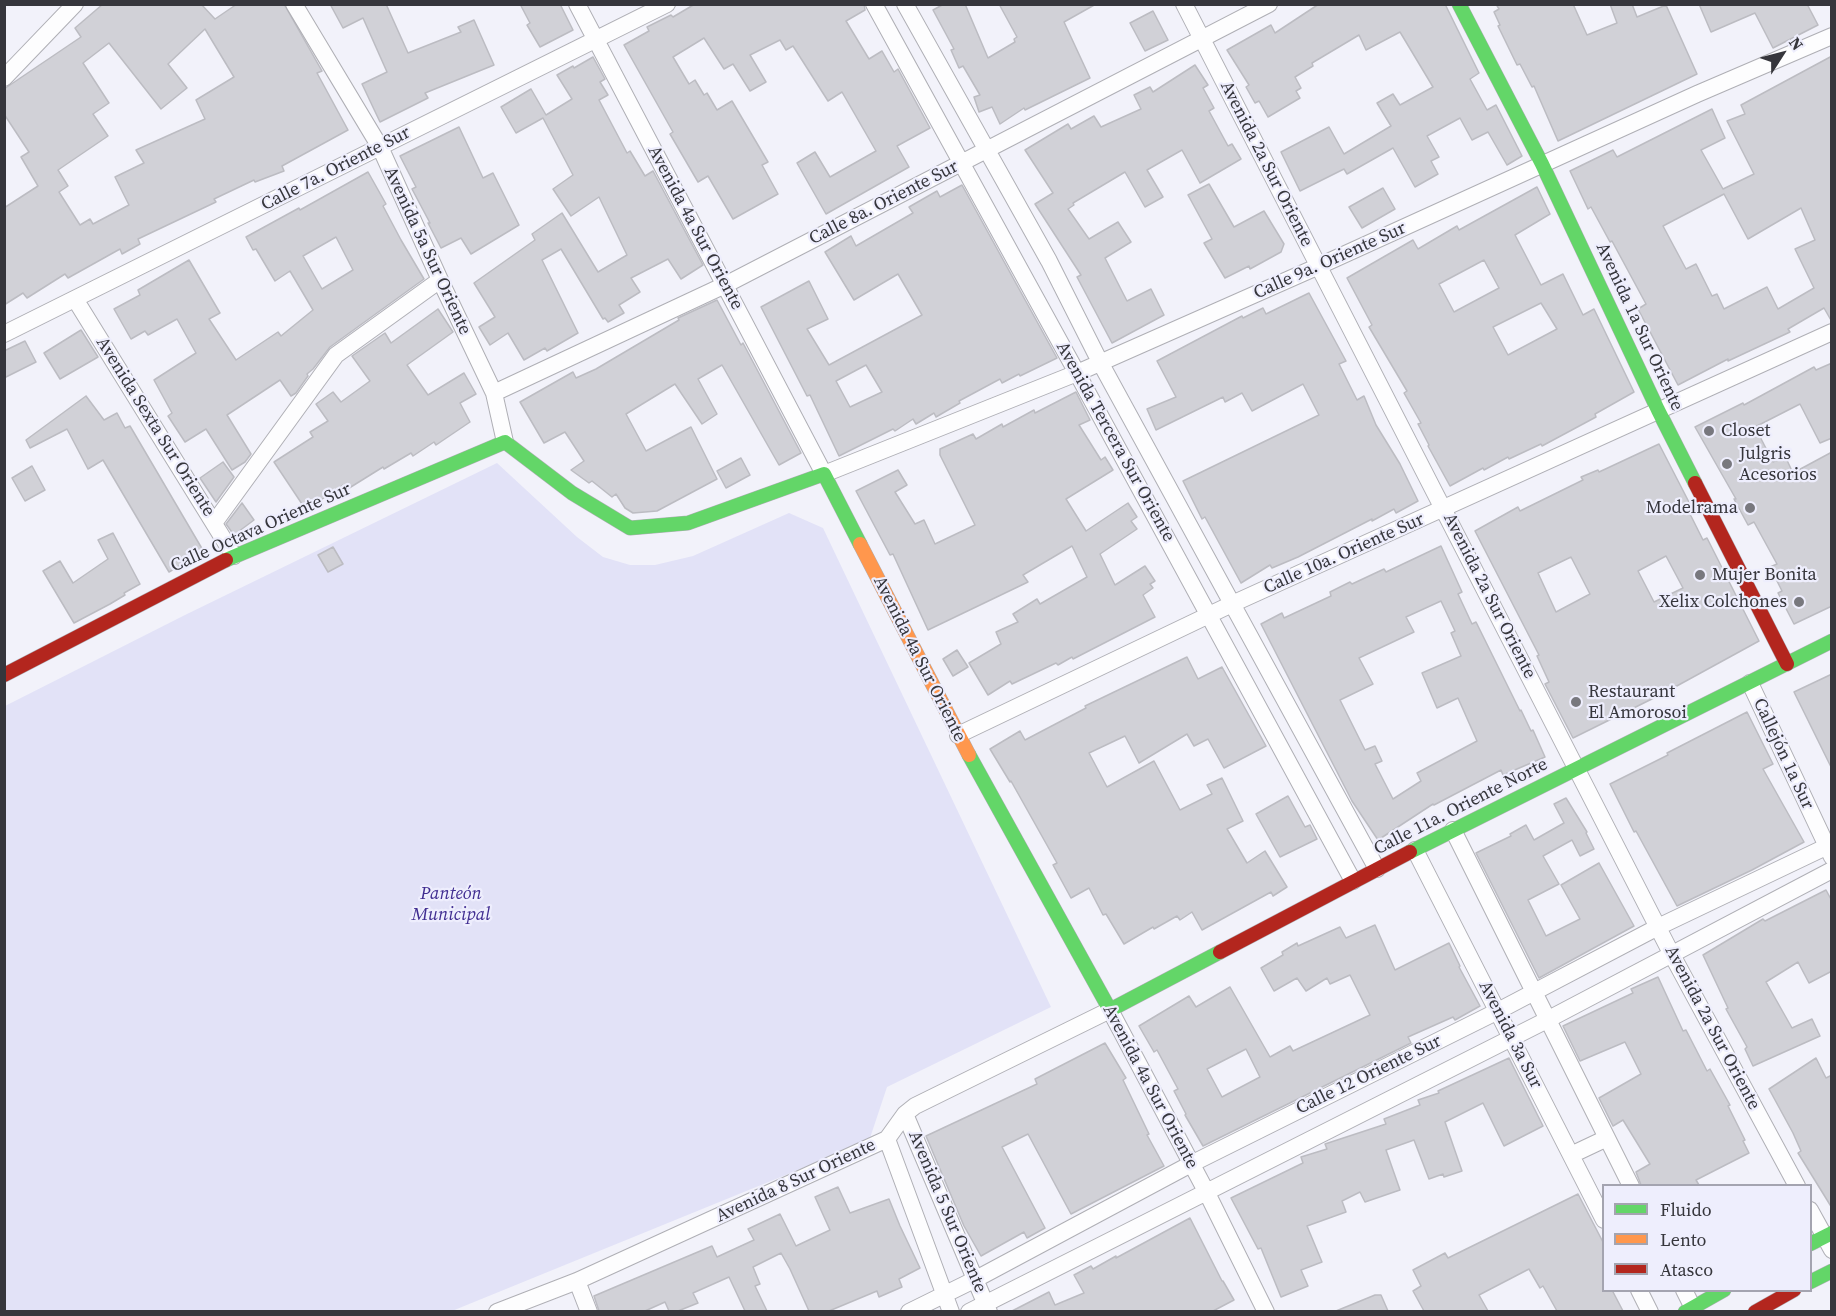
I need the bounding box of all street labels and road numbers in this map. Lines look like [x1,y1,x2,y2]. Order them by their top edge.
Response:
street label: Avenida 2a Sur Oriente [1215,78,1317,250]
street label: Calle 7a. Oriente Sur [258,122,414,216]
street label: Avenida 4a Sur Oriente [643,142,747,314]
street label: Calle 8a. Oriente Sur [806,156,962,250]
street label: Avenida 5a Sur Oriente [379,164,475,338]
street label: Calle 9a. Oriente Sur [1250,218,1410,304]
street label: Avenida 1a Sur Oriente [1591,240,1687,414]
street label: Avenida Sexta Sur Oriente [91,333,219,521]
street label: Avenida Tercera Sur Oriente [1051,338,1179,546]
street label: Calle Octava Oriente Sur [168,478,354,578]
street label: Calle 10a. Oriente Sur [1260,509,1428,599]
street label: Avenida 2a Sur Oriente [1438,510,1540,682]
street label: Avenida 4a Sur Oriente [868,573,970,745]
street label: Callejón 1a Sur [1748,695,1818,813]
street label: Calle 11a. Oriente Norte [1370,754,1552,860]
street label: Avenida 2a Sur Oriente [1660,942,1764,1114]
street label: Avenida 3a Sur [1474,978,1546,1092]
street label: Avenida 4a Sur Oriente [1098,1001,1202,1173]
street label: Calle 12 Oriente Sur [1293,1030,1445,1120]
street label: Avenida 5 Sur Oriente [903,1128,991,1296]
street label: Avenida 8 Sur Oriente [713,1135,879,1227]

